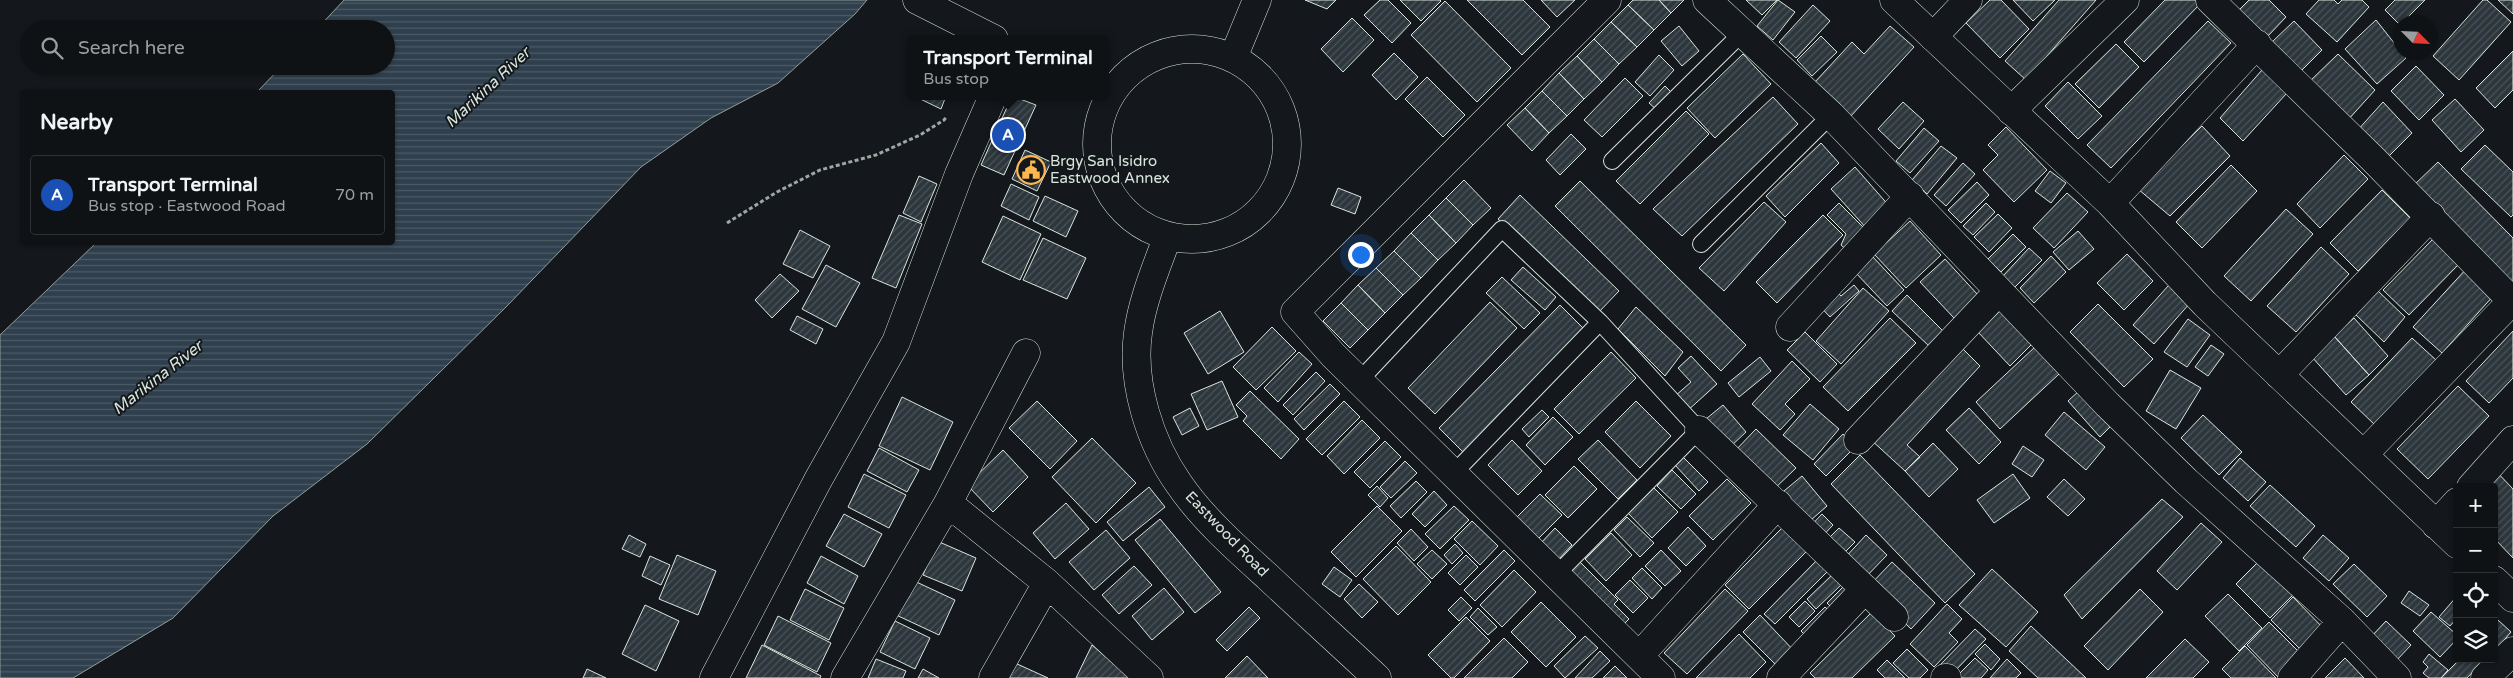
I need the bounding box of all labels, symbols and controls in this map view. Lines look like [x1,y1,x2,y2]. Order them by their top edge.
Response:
north arrow [2393,15,2438,60]
search box [20,20,395,75]
icon: search [38,34,66,62]
popup [907,35,1109,100]
text: Search here [78,37,185,59]
water label: Marikina River [441,42,536,132]
text: Transport Terminal [923,47,1093,69]
text: Bus stop [923,69,989,89]
text: Nearby [40,110,113,135]
pin: A [992,116,1024,154]
place label: Brgy San Isidro Eastwood Annex [1050,152,1170,187]
public building icon: Brgy San Isidro Eastwood Annex [1016,155,1046,185]
text: Transport Terminal [88,174,258,196]
text: A [51,185,63,205]
text: 70 m [335,185,374,205]
text: Bus stop · Eastwood Road [88,196,286,216]
your location [1348,242,1374,268]
water label: Marikina River [108,335,208,419]
map controls [2453,483,2498,663]
button: + [2453,483,2498,528]
street label: Eastwood Road [1182,488,1272,580]
button: − [2453,528,2498,573]
button: locate [2453,573,2498,618]
button: layers [2453,618,2498,663]

